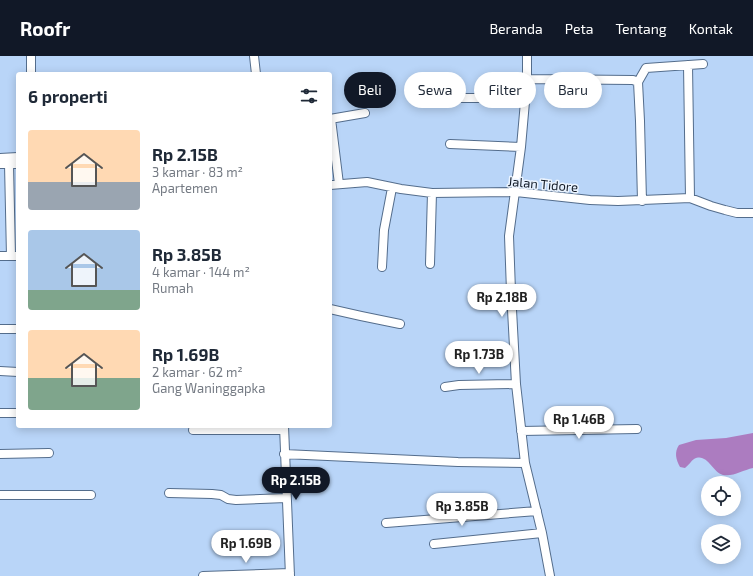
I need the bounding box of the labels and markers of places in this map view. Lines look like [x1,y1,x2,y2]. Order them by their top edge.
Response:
pin: Rp 2.18B [461,284,543,318]
pin: Rp 1.73B [438,341,520,375]
pin: Rp 1.46B [538,406,620,440]
pin: Rp 2.15B [255,467,337,501]
pin: Rp 3.85B [421,493,503,527]
pin: Rp 1.69B [205,530,287,564]

